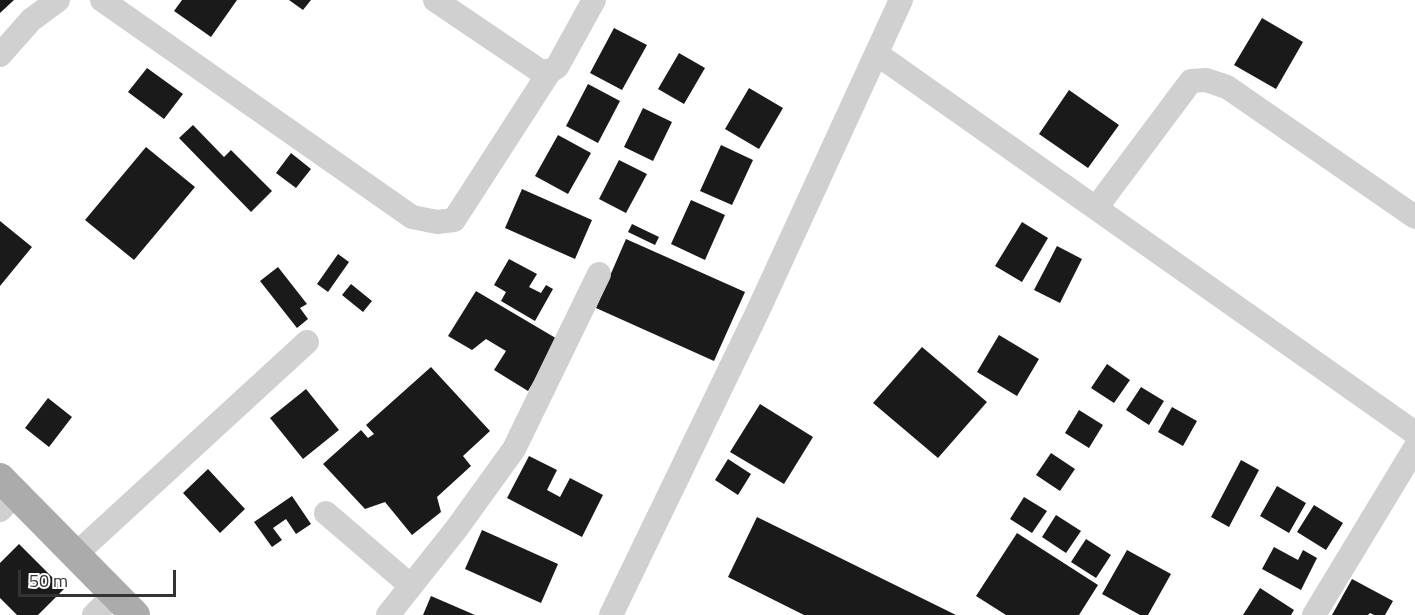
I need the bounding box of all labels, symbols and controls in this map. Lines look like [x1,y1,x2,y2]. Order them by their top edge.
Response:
scale bar [21,558,178,596]
text: 50 m [29,567,68,594]

